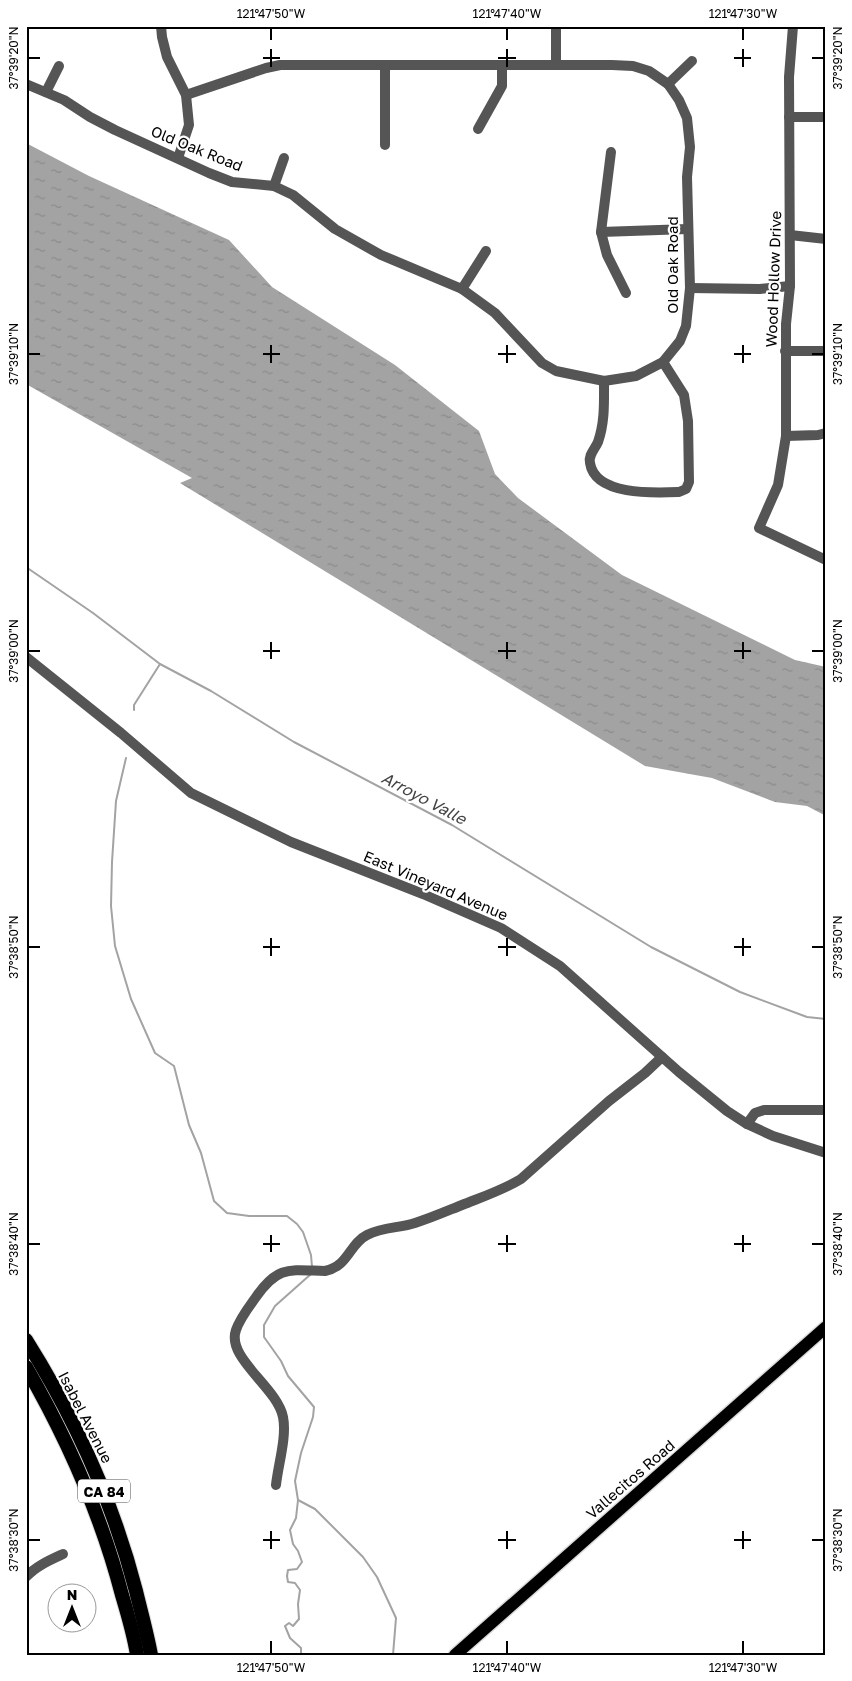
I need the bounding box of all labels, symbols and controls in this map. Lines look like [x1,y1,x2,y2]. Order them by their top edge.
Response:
text: 121°47'50"W [237,6,306,21]
text: 121°47'40"W [473,6,542,21]
text: 121°47'30"W [709,6,778,21]
text: 37°39'20"N [6,26,21,90]
text: 37°39'20"N [830,26,845,90]
street label: Old Oak Road [149,121,245,175]
street label: Wood Hollow Drive [762,210,784,348]
street label: Old Oak Road [663,216,681,314]
text: 37°39'10"N [6,323,21,385]
text: 37°39'10"N [830,323,845,385]
text: 37°39'00"N [6,619,21,683]
text: 37°39'00"N [830,619,845,683]
water label: Arroyo Valle [378,767,471,829]
street label: East Vineyard Avenue [361,846,511,924]
text: 37°38'50"N [6,915,21,979]
text: 37°38'50"N [830,915,845,979]
text: 37°38'40"N [6,1212,21,1276]
text: 37°38'40"N [830,1212,845,1276]
street label: Isabel Avenue [55,1368,117,1466]
street label: Vallecitos Road [582,1436,678,1522]
road number: CA 84 [78,1480,130,1502]
text: 37°38'30"N [6,1508,21,1572]
text: 37°38'30"N [830,1508,845,1572]
north arrow [48,1584,98,1634]
text: N [67,1586,77,1603]
text: 121°47'50"W [237,1660,306,1675]
text: 121°47'40"W [473,1660,542,1675]
text: 121°47'30"W [709,1660,778,1675]

